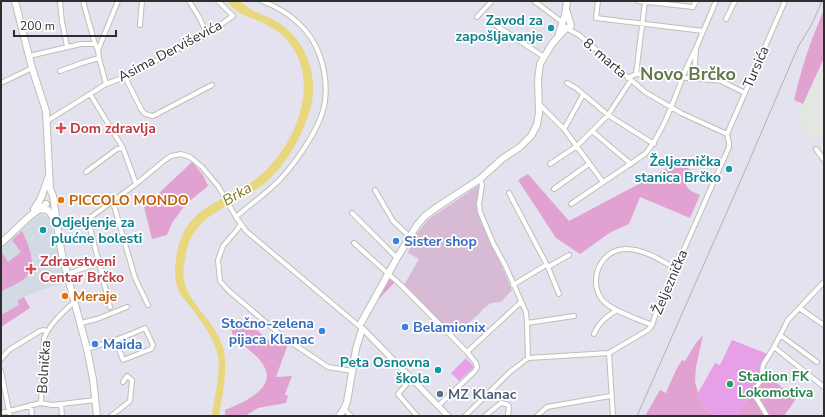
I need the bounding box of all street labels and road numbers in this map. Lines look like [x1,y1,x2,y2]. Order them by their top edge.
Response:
street label: Asima Derviševića [115,16,225,86]
street label: 8. marta [579,34,631,82]
street label: Tursića [738,43,774,91]
street label: Željeznička [648,247,692,317]
street label: Bolnička [33,340,55,394]

